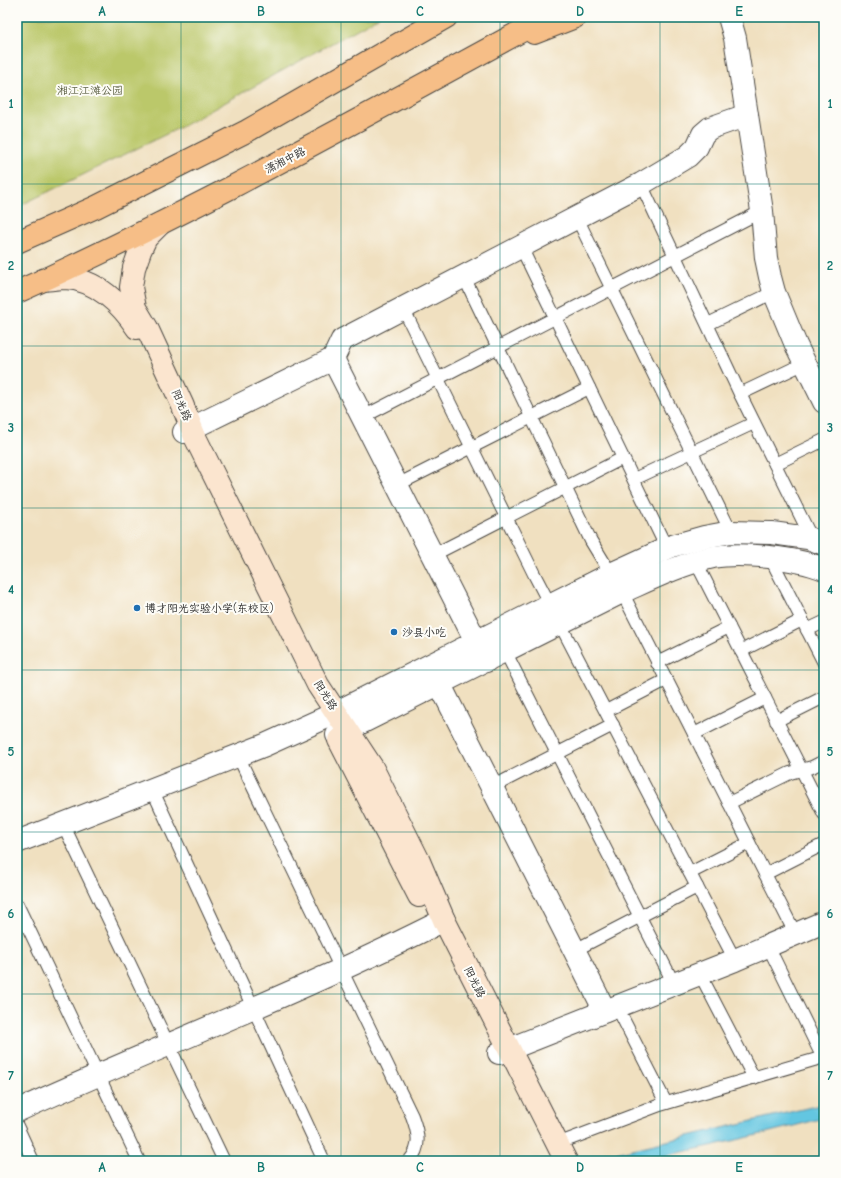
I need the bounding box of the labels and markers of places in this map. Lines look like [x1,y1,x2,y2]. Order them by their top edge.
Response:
place label: 博才阳光实验小学(东校区) [145,602,274,615]
marker: 博才阳光实验小学(东校区) [132,603,142,613]
place label: 沙县小吃 [402,626,446,639]
marker: 沙县小吃 [389,627,399,637]

